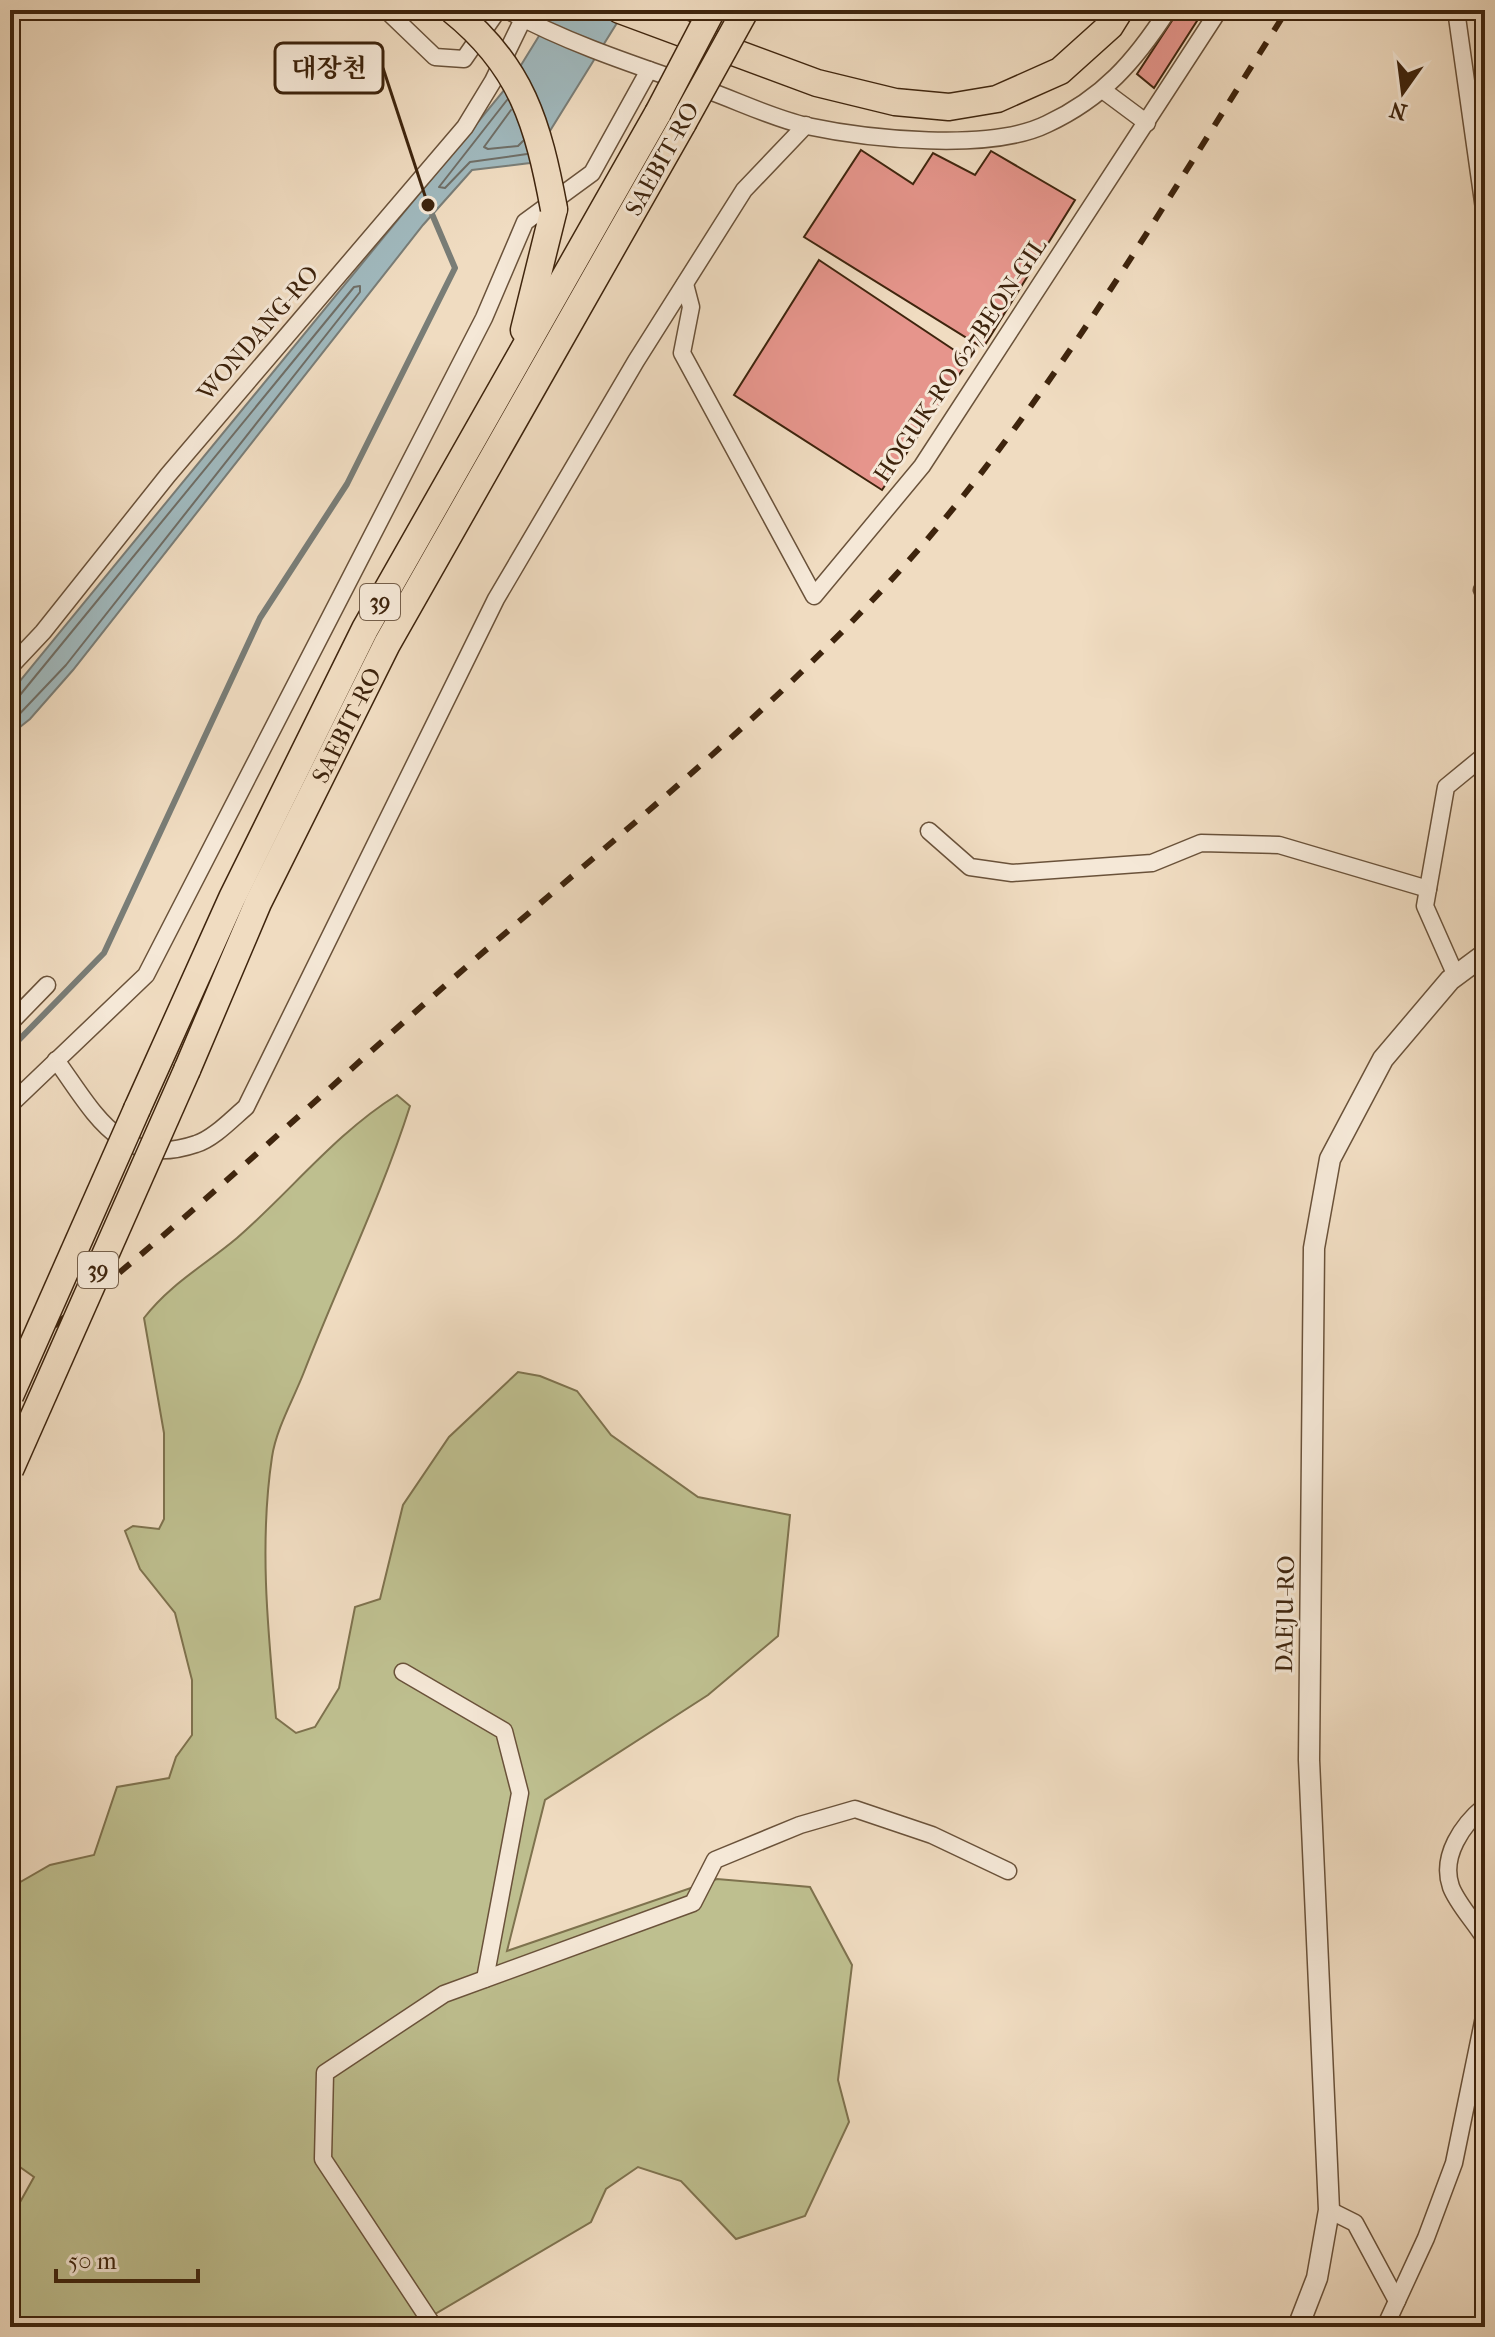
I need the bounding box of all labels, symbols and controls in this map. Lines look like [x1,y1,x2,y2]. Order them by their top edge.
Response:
callout: 대장천 [275,43,383,93]
north arrow [1363,52,1443,132]
text: 대장천 [291,53,367,84]
text: N [1387,96,1410,125]
street label: SAEBIT-RO [619,97,705,221]
street label: HOGUK-RO 627BEON-GIL [868,232,1053,488]
street label: WONDANG-RO [191,260,324,407]
road number: 39 [360,584,400,620]
street label: SAEBIT-RO [306,663,387,788]
road number: 39 [78,1252,118,1288]
street label: DAEJU-RO [1270,1555,1300,1673]
scale bar [56,2233,198,2283]
text: 50 m [68,2247,117,2275]

